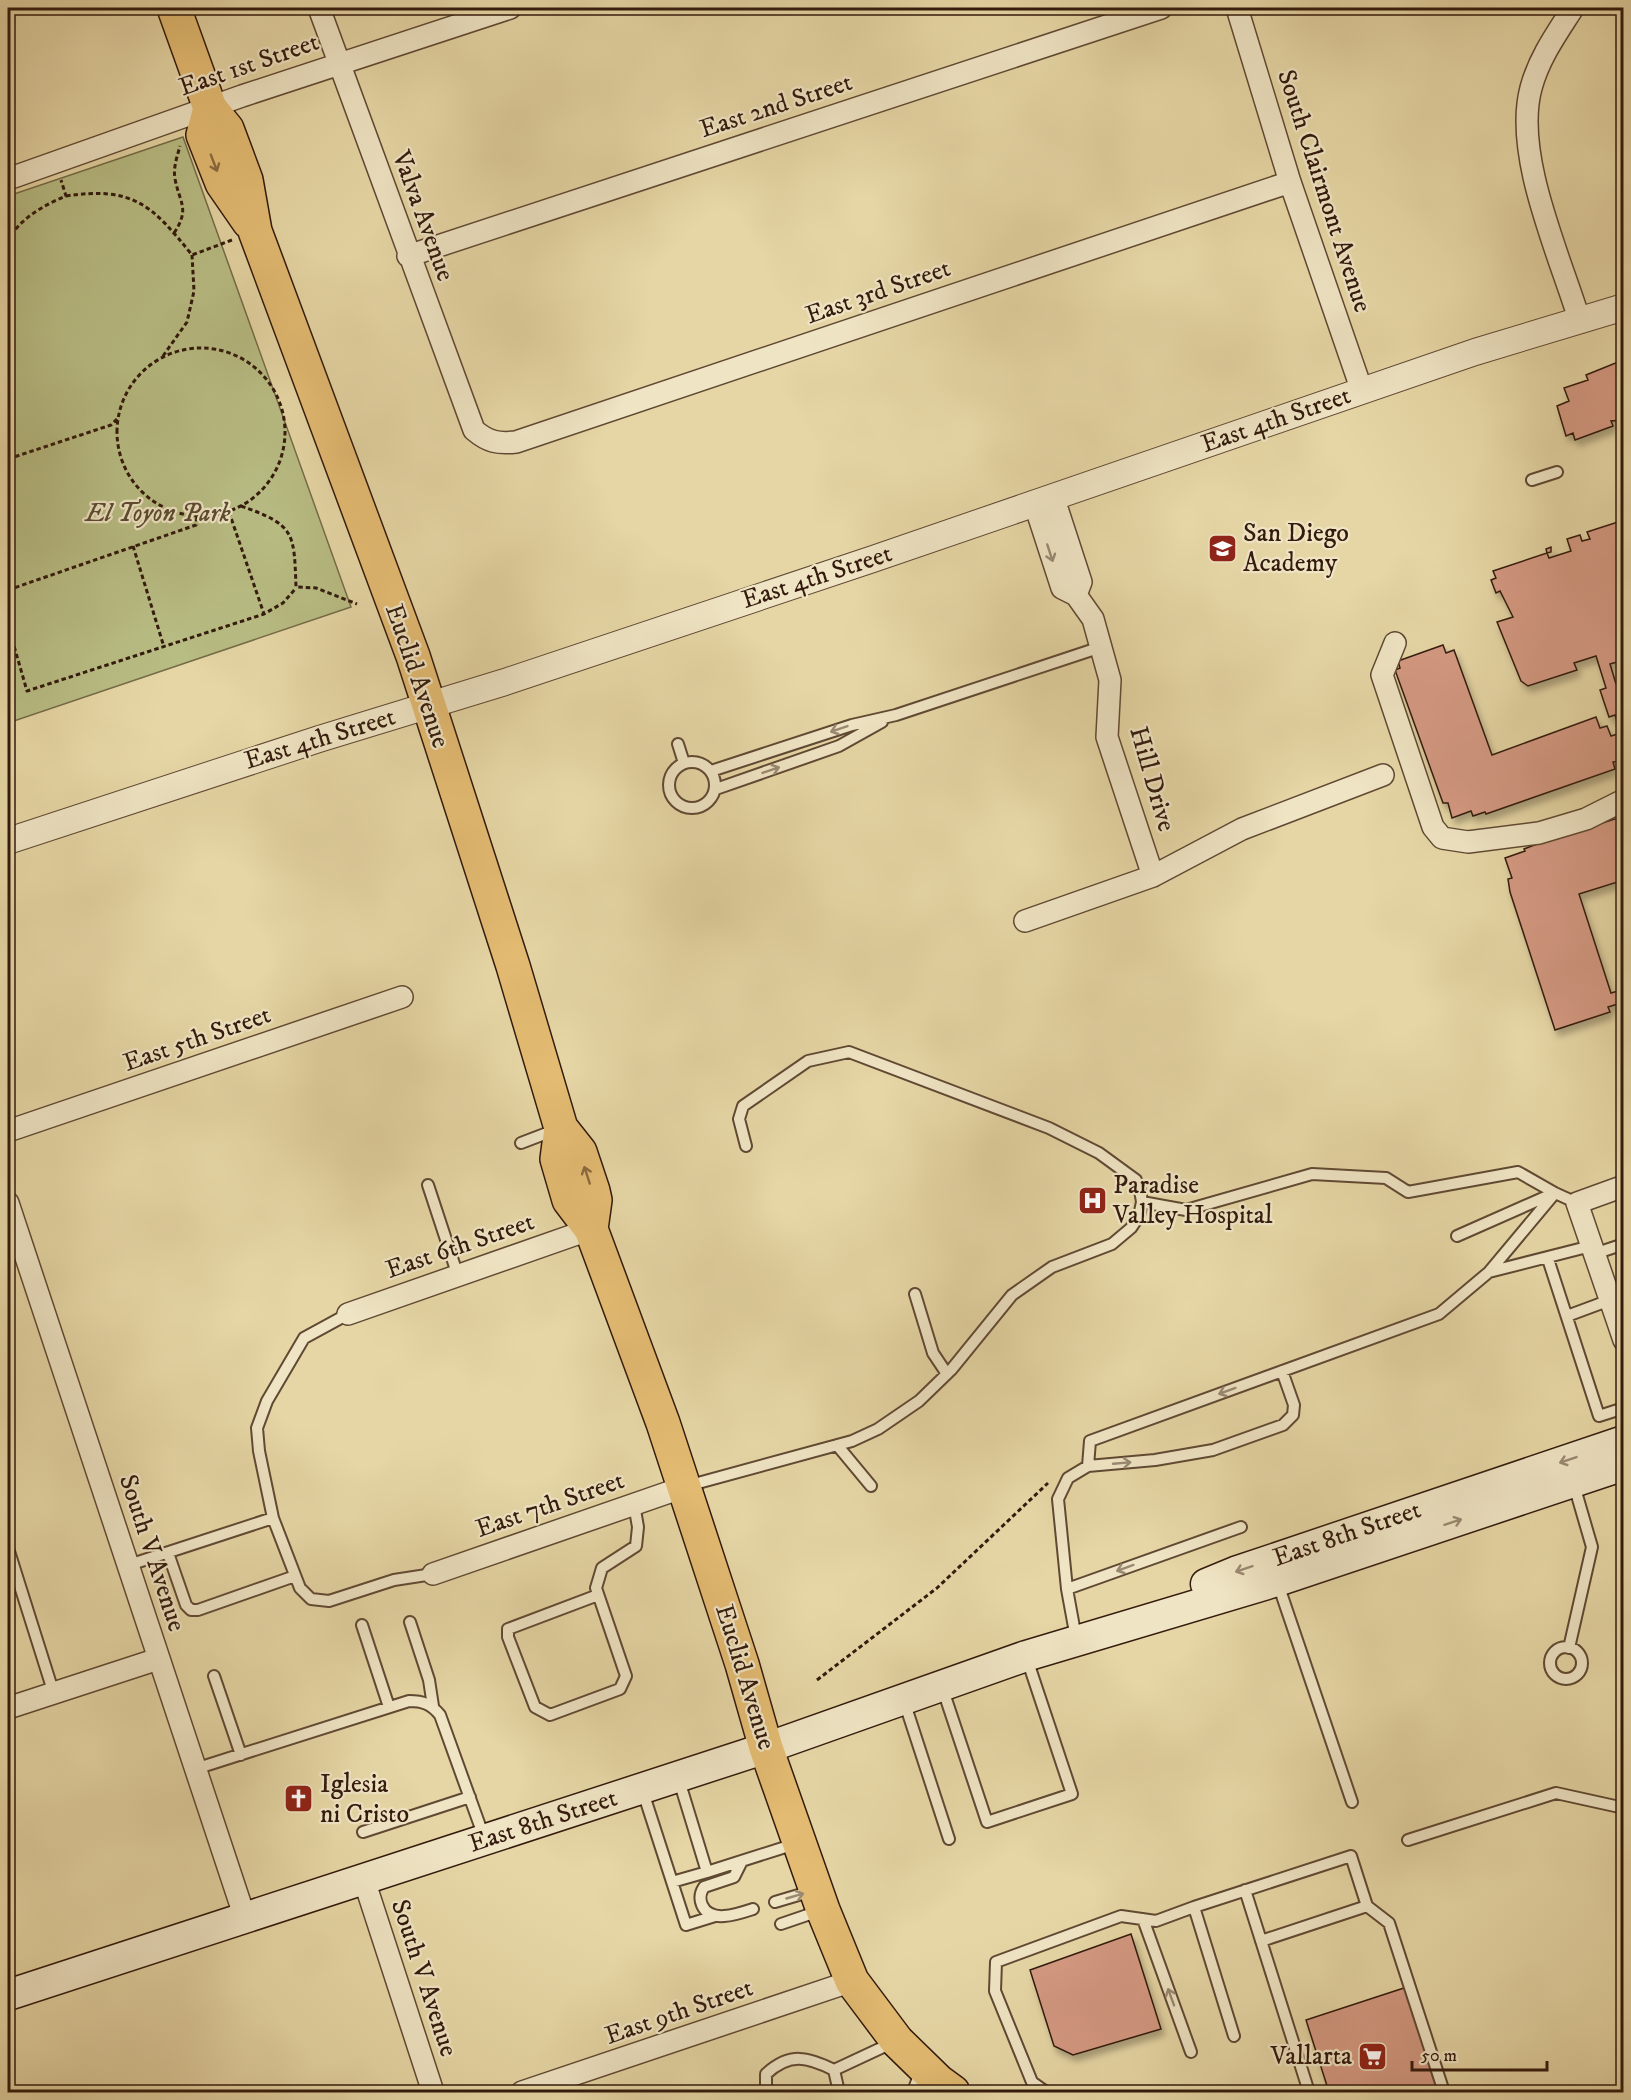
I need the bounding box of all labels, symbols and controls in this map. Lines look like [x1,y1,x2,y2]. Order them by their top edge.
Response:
street label: East 1st Street [175,26,323,104]
street label: South Clairmont Avenue [1269,65,1379,317]
street label: East 2nd Street [696,66,856,146]
street label: Valva Avenue [384,145,462,286]
one-way arrow [209,154,220,172]
street label: East 3rd Street [801,252,955,332]
street label: East 4th Street [1197,379,1355,461]
park label: El Toyon Park [83,497,231,530]
place label: San Diego Academy [1243,517,1349,580]
school or university icon: San Diego Academy [1206,532,1238,564]
street label: East 4th Street [738,537,896,617]
one-way arrow [1046,543,1057,562]
street label: Euclid Avenue [377,600,457,752]
street label: East 4th Street [241,700,399,778]
street label: Hill Drive [1121,723,1183,835]
one-way arrow [830,724,849,735]
one-way arrow [761,763,780,774]
street label: East 5th Street [119,998,275,1080]
one-way arrow [581,1166,592,1185]
place label: Paradise Valley Hospital [1112,1169,1273,1232]
hospital icon: Paradise Valley Hospital [1076,1184,1108,1216]
street label: East 6th Street [382,1205,538,1287]
one-way arrow [1218,1387,1237,1398]
one-way arrow [1559,1455,1578,1466]
one-way arrow [1111,1457,1131,1468]
street label: East 7th Street [471,1464,629,1546]
street label: South V Avenue [111,1470,193,1636]
street label: East 8th Street [1269,1493,1425,1575]
one-way arrow [1443,1516,1462,1527]
one-way arrow [1116,1564,1135,1575]
one-way arrow [1235,1564,1254,1575]
street label: Euclid Avenue [707,1600,783,1754]
place label: Iglesia ni Cristo [320,1768,409,1831]
street label: East 8th Street [465,1781,621,1861]
church icon: Iglesia ni Cristo [283,1783,315,1815]
one-way arrow [785,1890,804,1901]
street label: South V Avenue [383,1895,465,2061]
street label: East 9th Street [601,1971,757,2053]
one-way arrow [1164,1988,1175,2007]
scale bar [1412,2034,1547,2072]
place label: Vallarta [1269,2040,1352,2073]
supermarket icon: Vallarta [1357,2040,1389,2072]
text: 50 m [1421,2045,1457,2067]

